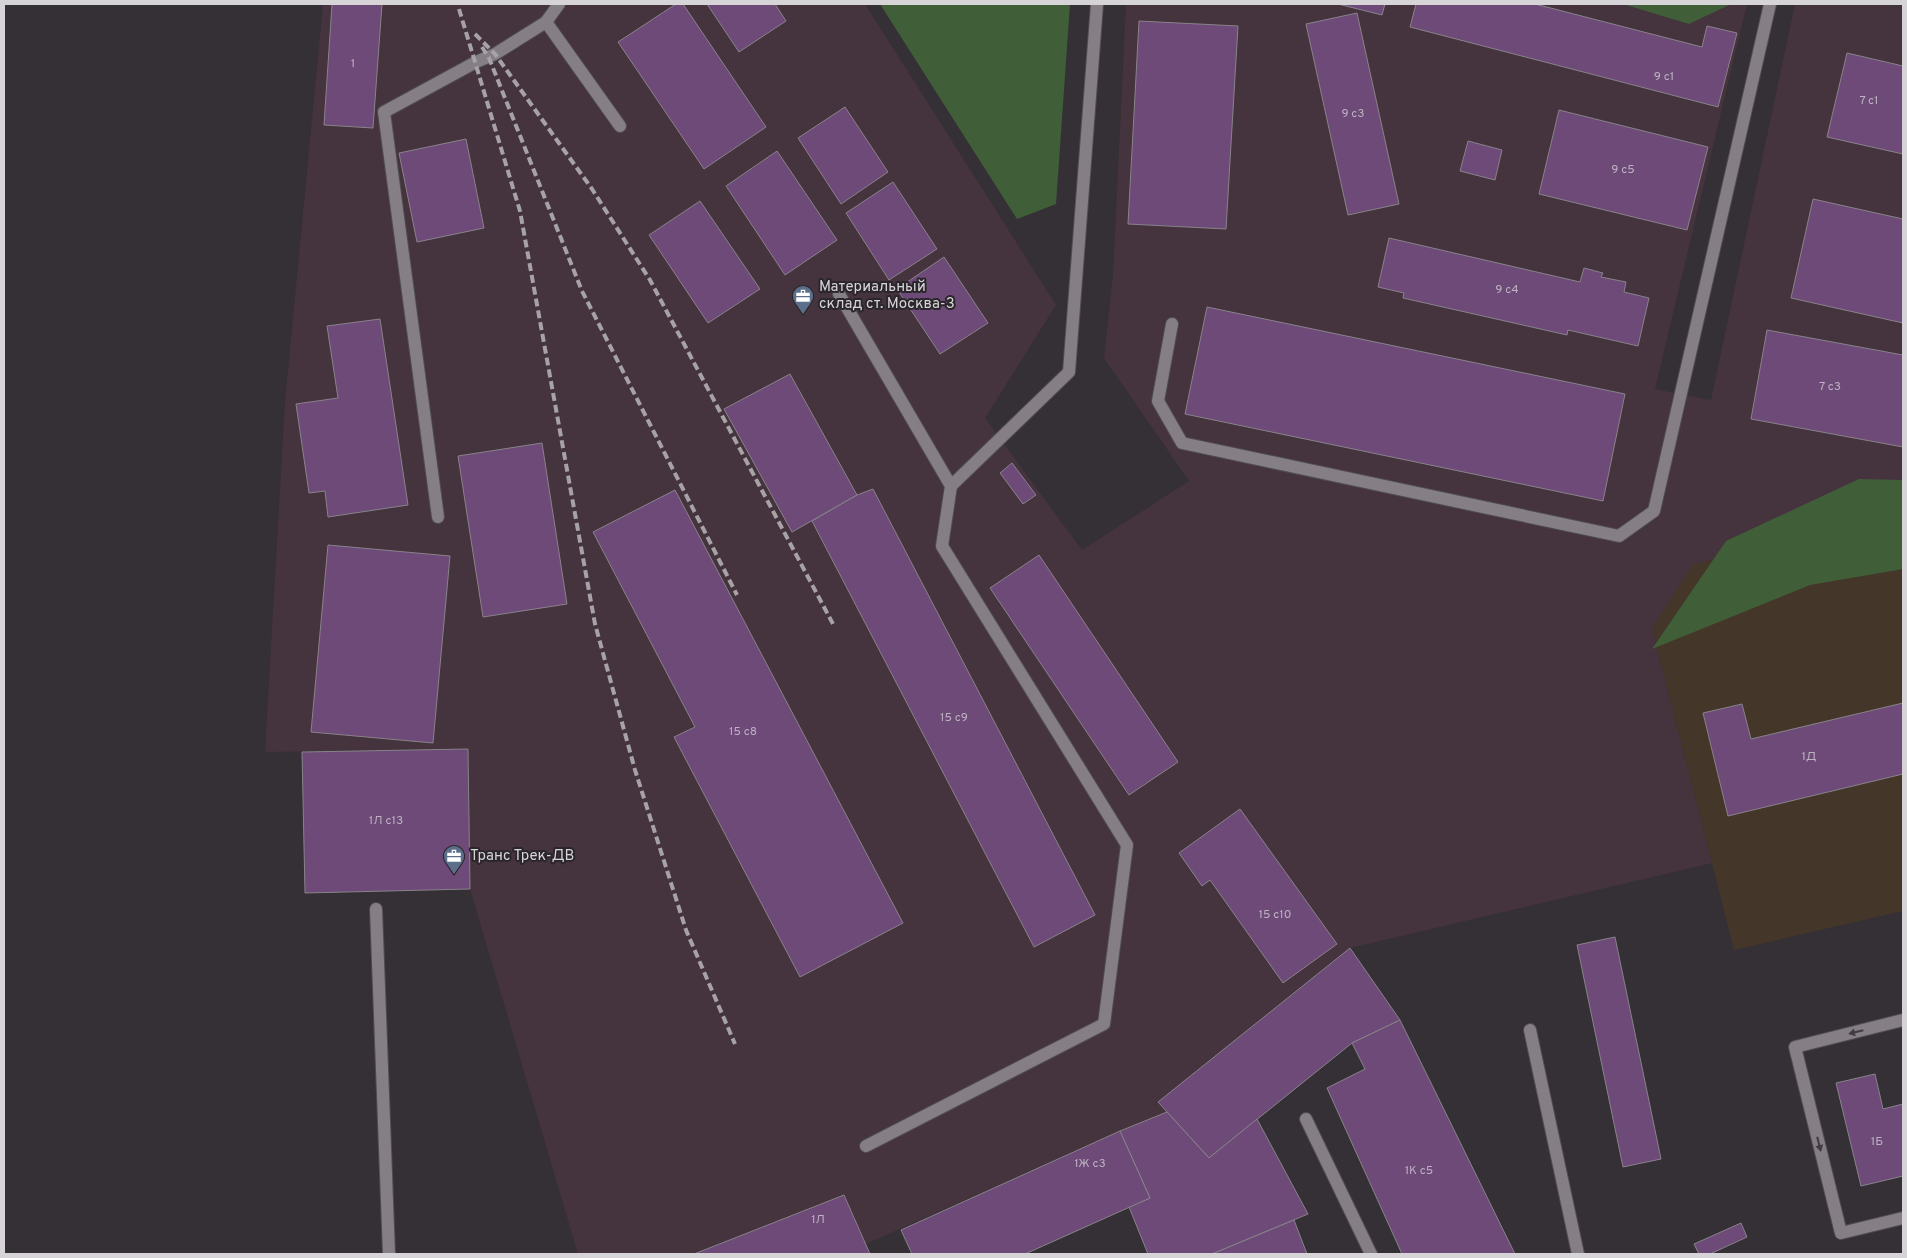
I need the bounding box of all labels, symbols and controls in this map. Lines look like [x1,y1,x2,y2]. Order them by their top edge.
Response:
house number: 1 [351,56,355,72]
house number: 9 с1 [1654,69,1674,85]
house number: 7 с1 [1859,93,1879,109]
house number: 9 с3 [1341,106,1365,122]
house number: 9 с5 [1611,162,1635,178]
place label: Материальный склад ст. Москва-3 [819,278,955,314]
house number: 9 с4 [1495,282,1519,298]
office icon: Материальный склад ст. Москва-3 [791,284,815,315]
house number: 7 с3 [1819,379,1841,395]
house number: 15 с9 [940,710,968,726]
house number: 15 с8 [729,724,757,740]
house number: 1Д [1802,749,1816,765]
house number: 1Л с13 [369,813,403,829]
office icon: Транс Трек-ДВ [442,844,466,875]
place label: Транс Трек-ДВ [470,847,574,866]
house number: 15 с10 [1259,907,1291,923]
one-way arrow [1848,1028,1863,1036]
house number: 1Б [1871,1134,1883,1150]
one-way arrow [1815,1136,1823,1151]
house number: 1Ж с3 [1074,1156,1106,1172]
house number: 1К с5 [1405,1163,1433,1179]
house number: 1Л [811,1212,825,1228]

